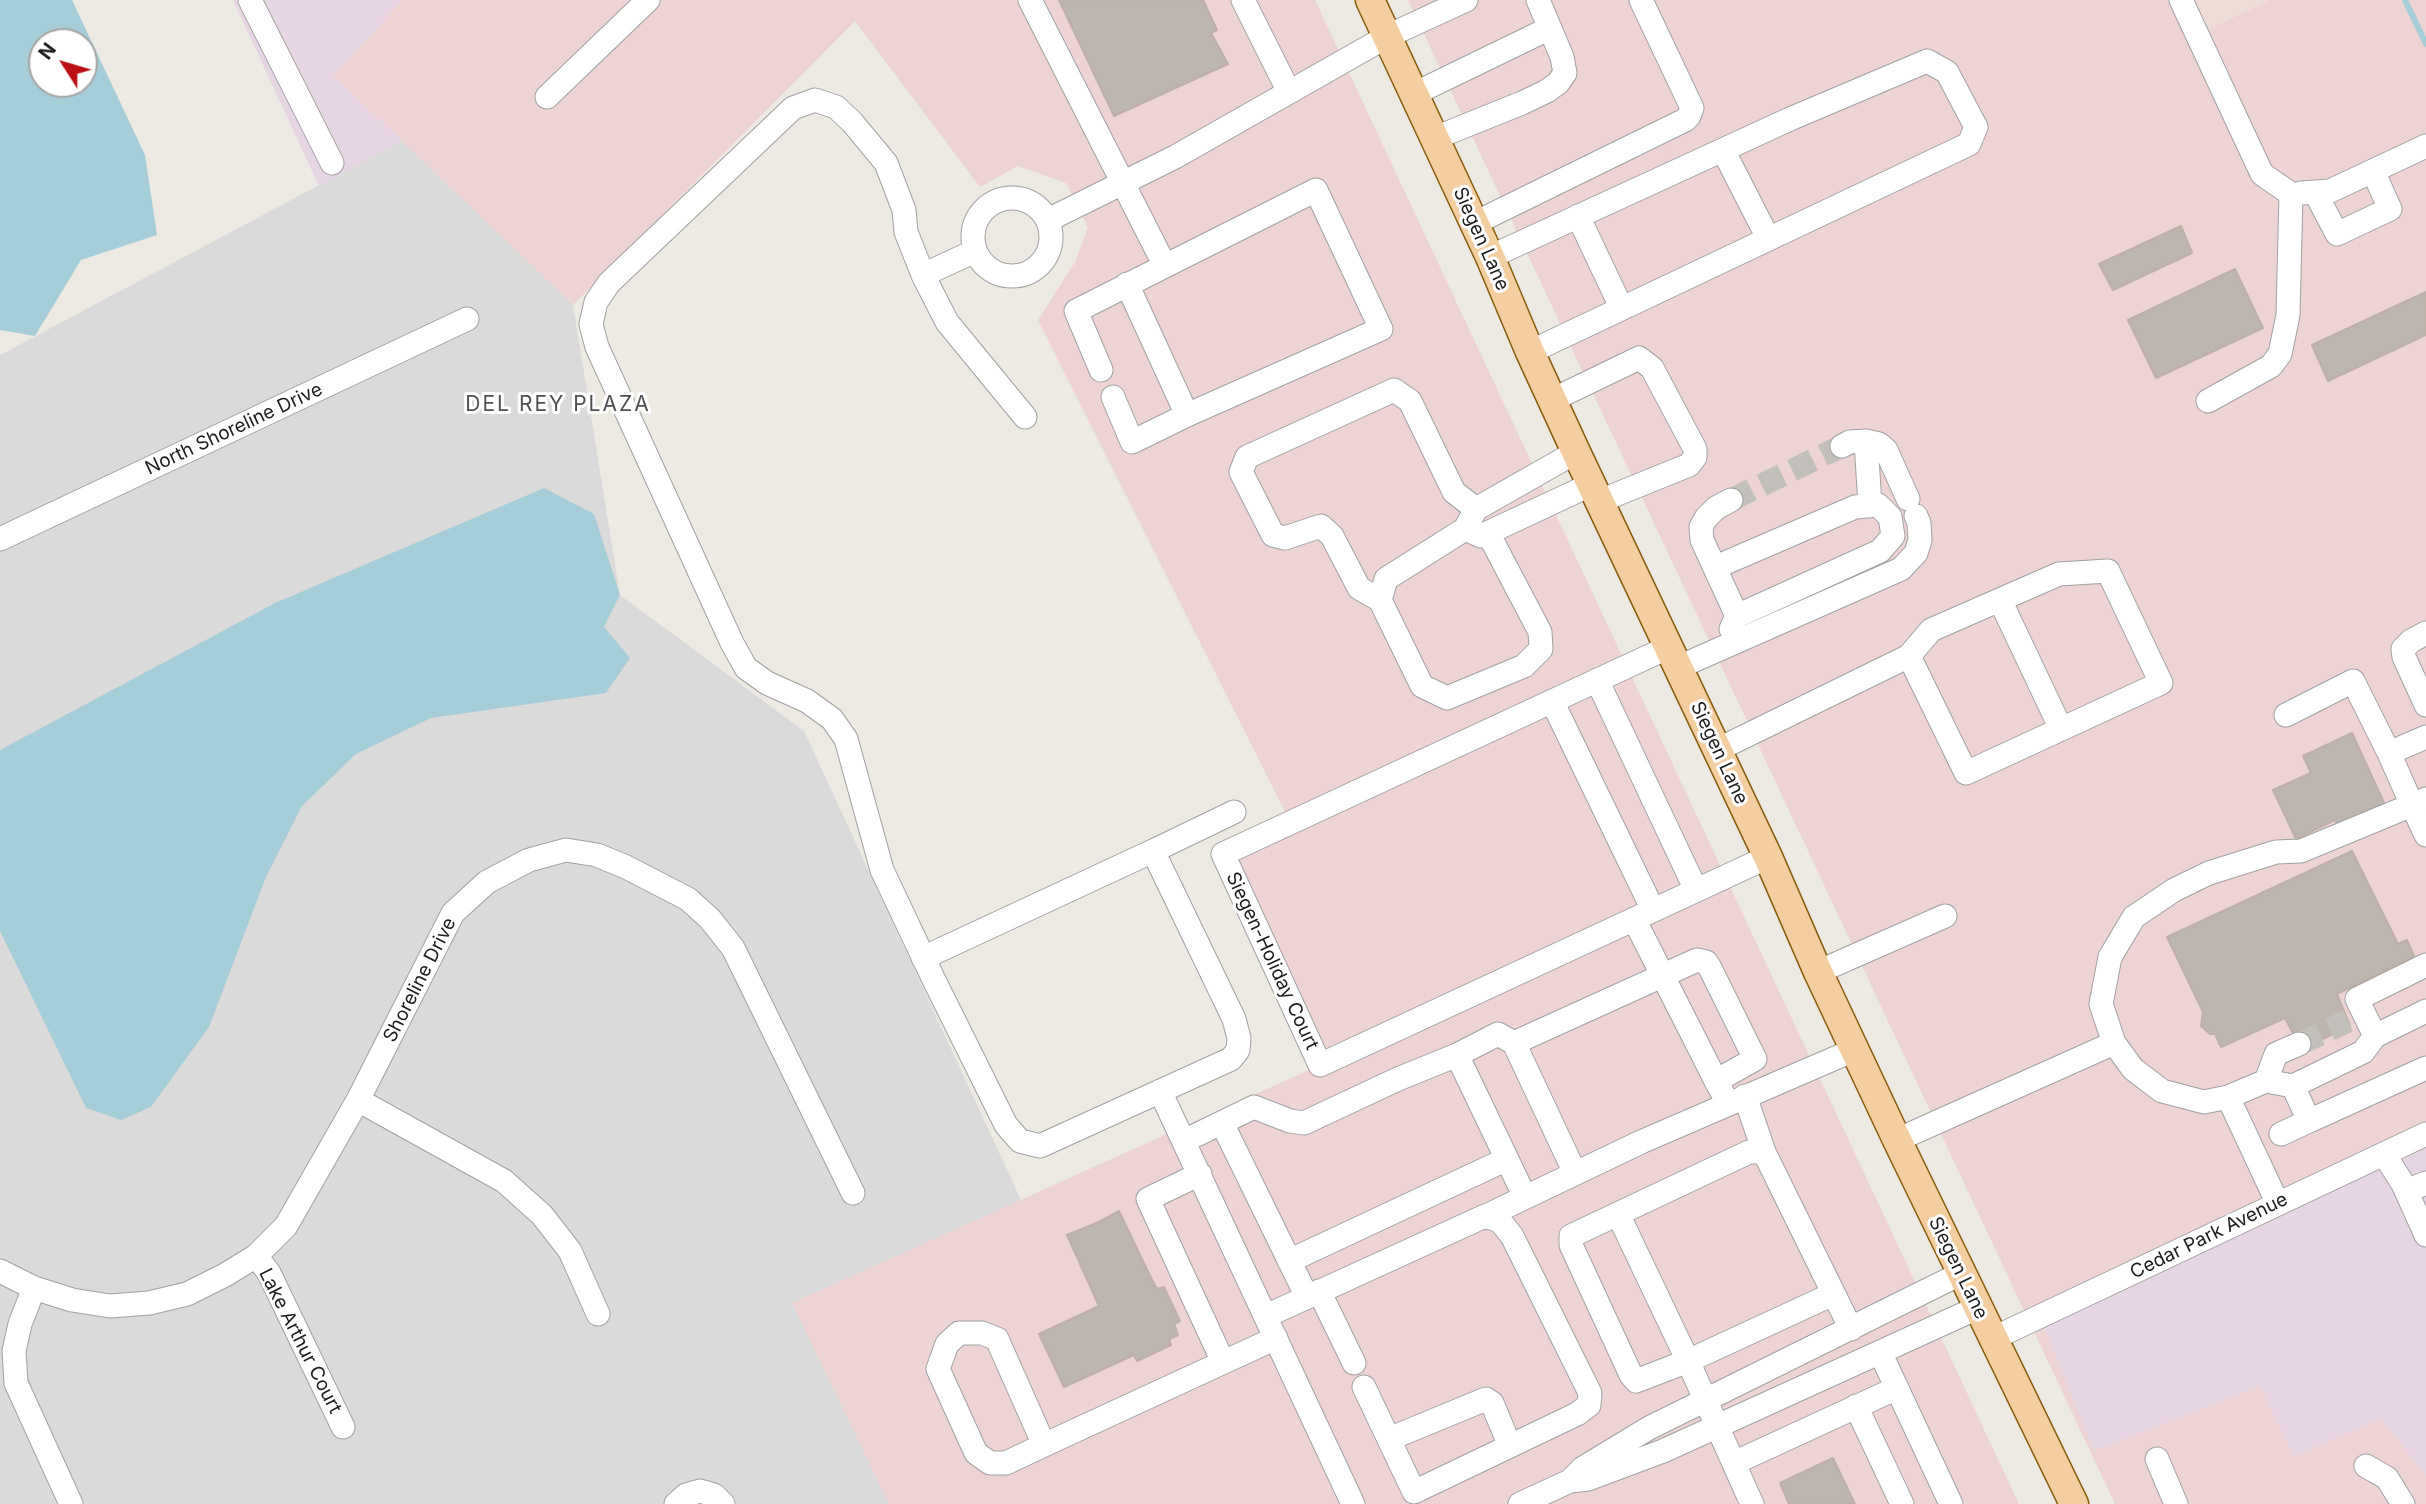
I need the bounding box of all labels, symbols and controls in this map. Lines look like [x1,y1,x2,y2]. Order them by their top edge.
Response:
north arrow [28,28,98,98]
text: N [34,39,61,64]
street label: Siegen Lane [1448,184,1514,294]
street label: North Shoreline Drive [142,378,326,480]
district label: DEL REY PLAZA [467,392,649,418]
street label: Siegen Lane [1685,698,1753,808]
street label: Siegen-Holiday Court [1221,868,1323,1054]
street label: Shoreline Drive [379,914,461,1046]
street label: Cedar Park Avenue [2126,1188,2292,1284]
street label: Siegen Lane [1923,1213,1993,1323]
street label: Lake Arthur Court [254,1265,346,1417]

